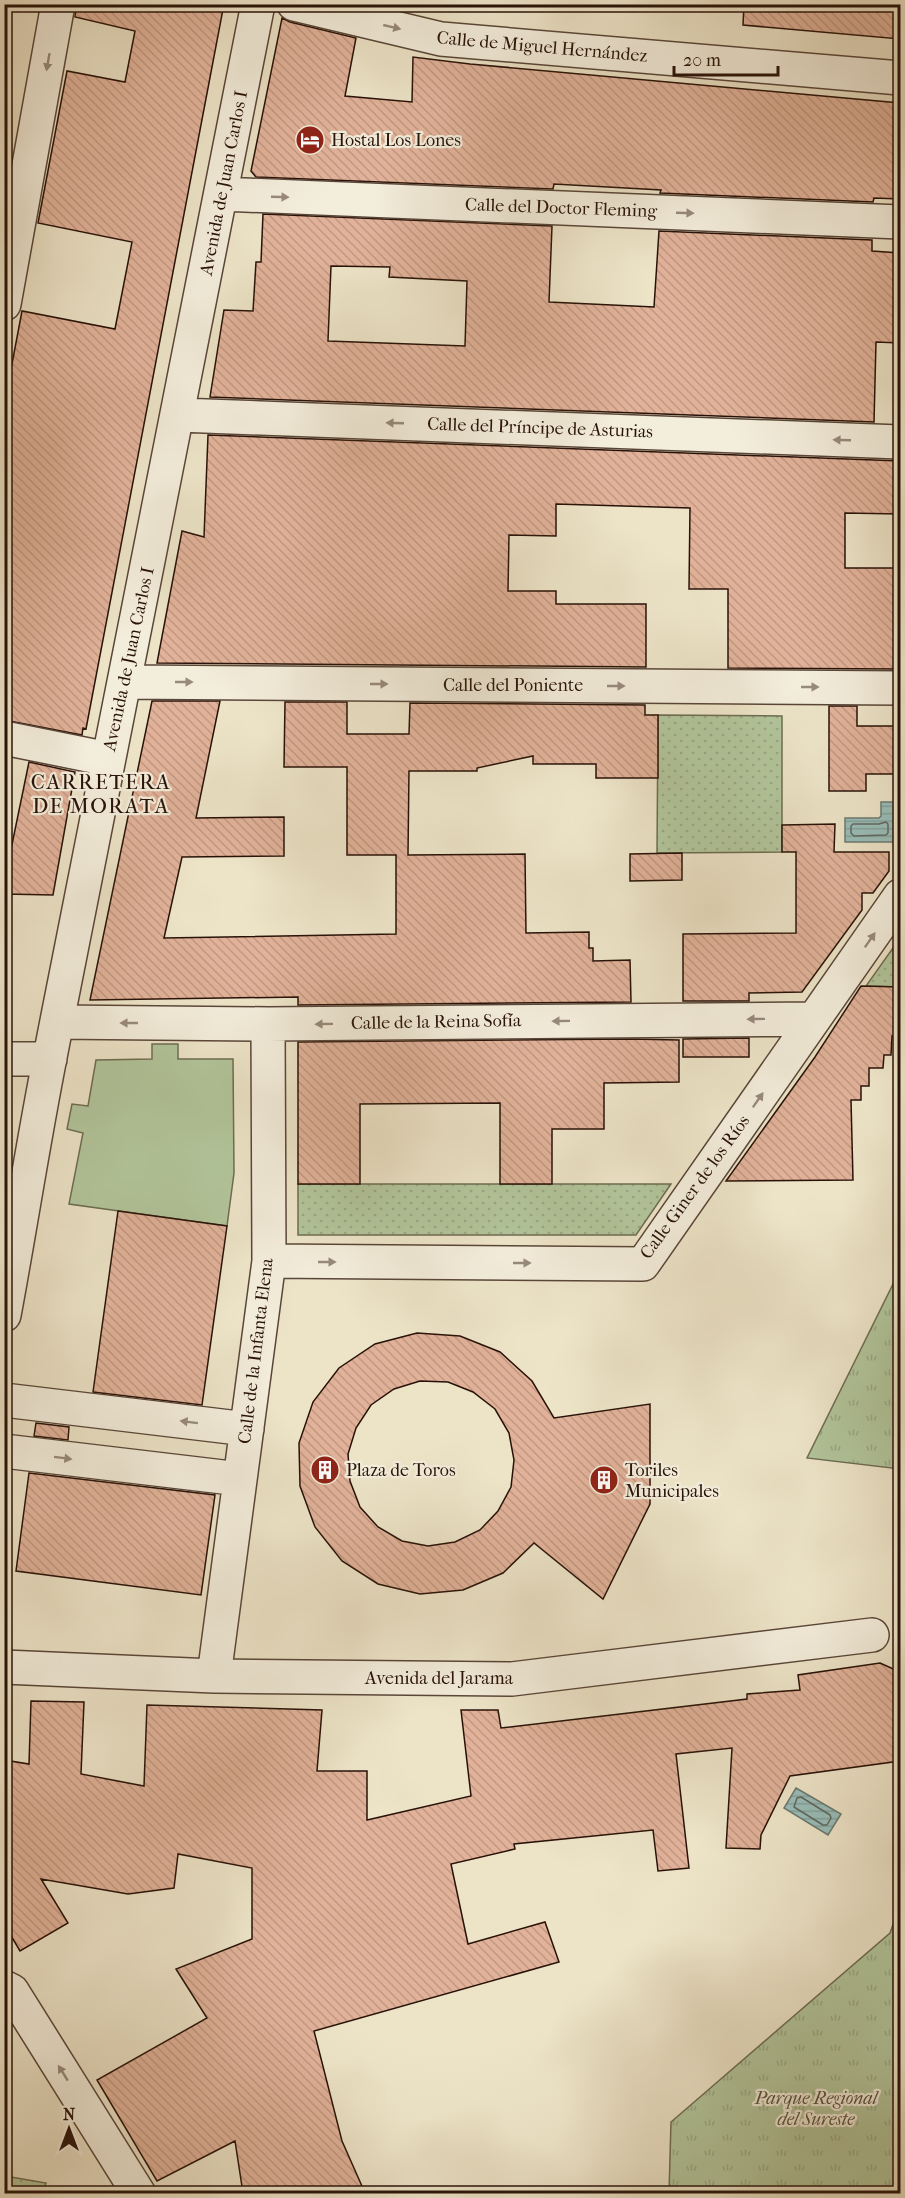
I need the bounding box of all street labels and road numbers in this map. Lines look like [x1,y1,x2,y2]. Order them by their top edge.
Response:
street label: Calle de Miguel Hernández [436,27,648,67]
street label: Avenida de Juan Carlos I [196,89,252,278]
street label: Calle del Doctor Fleming [465,194,658,222]
street label: Calle del Príncipe de Asturias [427,414,654,442]
street label: Avenida de Juan Carlos I [99,565,159,754]
street label: Calle del Poniente [443,675,583,696]
street label: Calle de la Reina Sofía [351,1010,522,1034]
street label: Calle Giner de los Ríos [636,1111,755,1263]
street label: Calle de la Infanta Elena [234,1256,278,1445]
street label: Avenida del Jarama [364,1668,514,1689]

